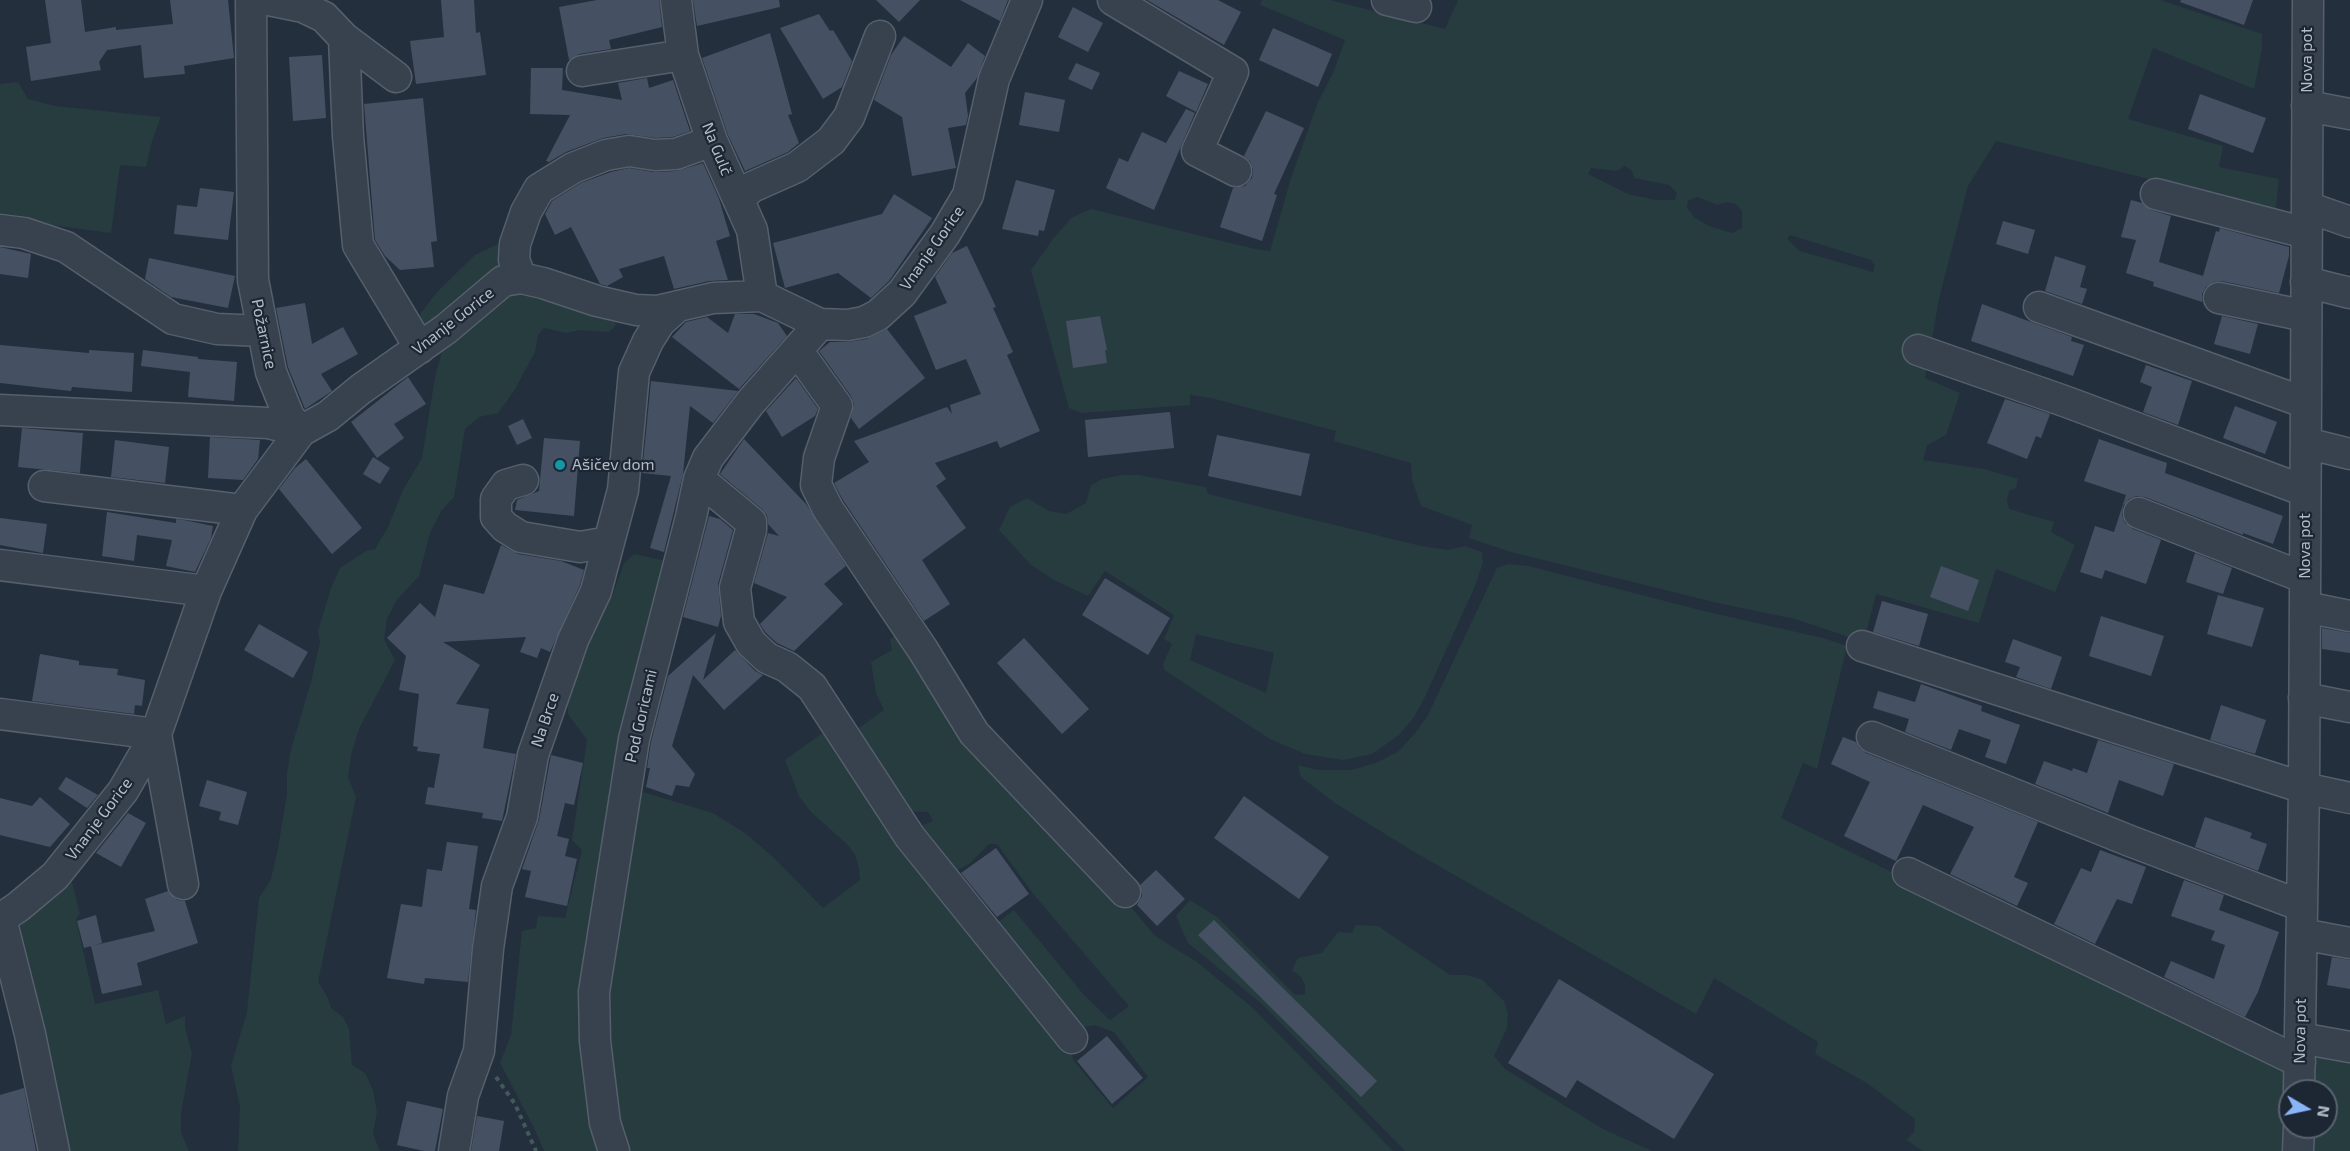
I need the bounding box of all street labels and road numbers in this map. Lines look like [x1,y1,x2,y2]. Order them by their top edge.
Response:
street label: Nova pot [2297,27,2317,93]
street label: Na Gulč [698,120,736,178]
street label: Vnanje Gorice [896,202,968,294]
street label: Vnanje Gorice [408,283,498,359]
street label: Požarnice [247,297,281,371]
street label: Nova pot [2295,513,2315,579]
street label: Pod Goricami [621,667,661,765]
street label: Na Brce [527,690,563,750]
street label: Vnanje Gorice [62,774,136,864]
street label: Nova pot [2290,998,2310,1064]

